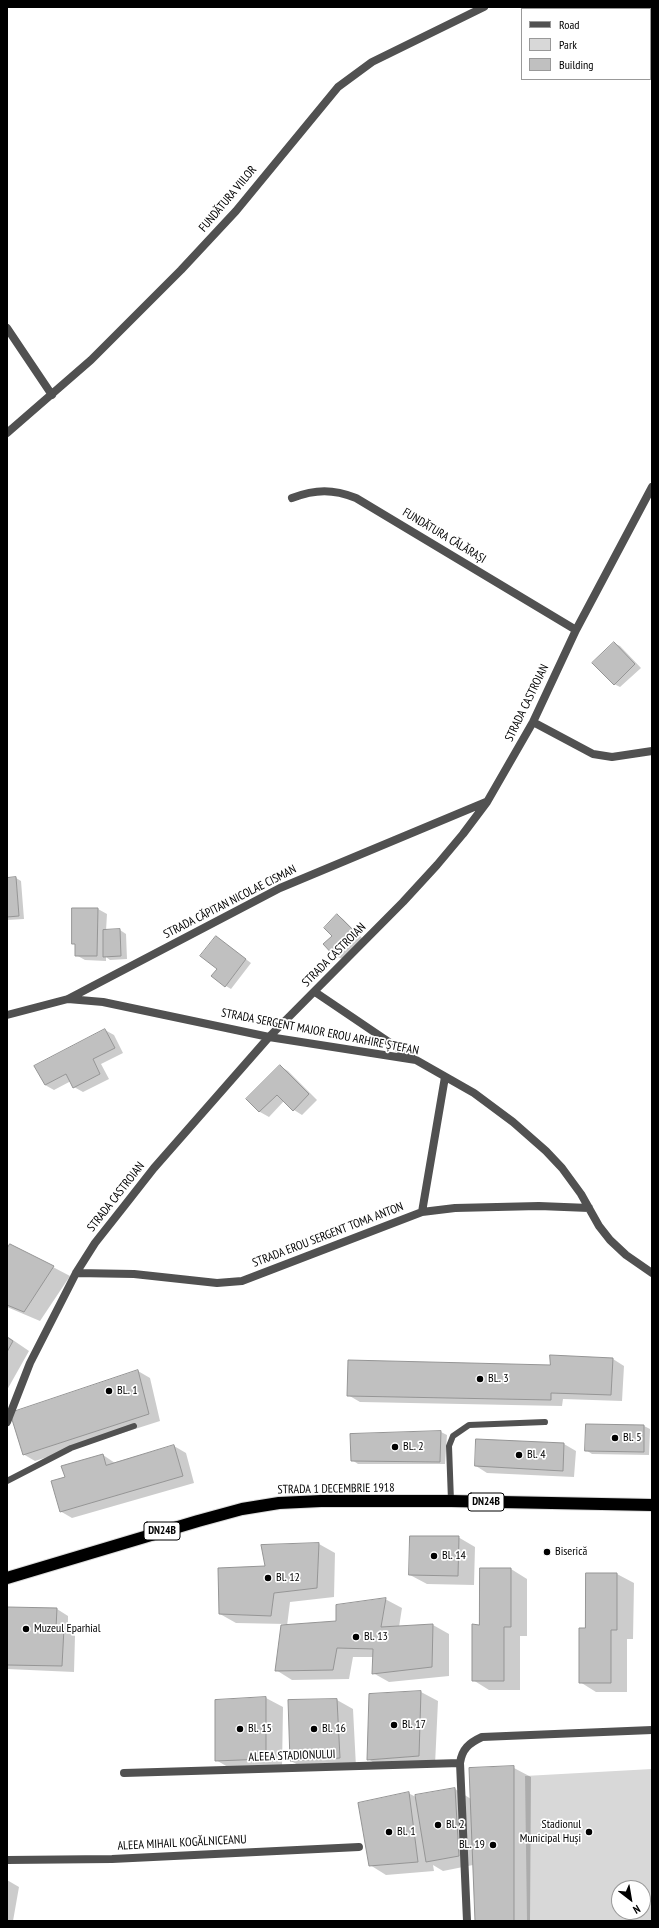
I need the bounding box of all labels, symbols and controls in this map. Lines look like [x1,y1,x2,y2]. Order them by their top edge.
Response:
legend [521,8,651,80]
text: Road [559,17,579,32]
text: Park [559,37,577,52]
text: Building [559,57,594,72]
street label: FUNDĂTURA VIILOR [196,163,260,235]
street label: FUNDĂTURA CĂLĂRAȘI [400,505,488,567]
street label: STRADA CASTROIAN [502,662,552,744]
street label: STRADA CĂPITAN NICOLAE CISMAN [161,862,299,942]
street label: STRADA CASTROIAN [299,920,369,990]
street label: STRADA SERGENT MAJOR EROU ARHIRE ȘTEFAN [220,1006,420,1058]
street label: STRADA CASTROIAN [84,1159,148,1235]
street label: STRADA EROU SERGENT TOMA ANTON [251,1200,405,1270]
place label: BL. 3 [488,1372,509,1386]
marker: BL. 3 [475,1374,485,1384]
place label: BL. 1 [117,1384,138,1398]
marker: BL. 1 [104,1386,114,1396]
place label: Bl. 5 [623,1431,642,1445]
marker: Bl. 5 [610,1433,620,1443]
place label: BL. 2 [403,1440,424,1454]
marker: BL. 2 [390,1442,400,1452]
place label: Bl. 4 [527,1448,546,1462]
marker: Bl. 4 [514,1450,524,1460]
street label: STRADA 1 DECEMBRIE 1918 [277,1481,395,1497]
road number: DN24B [468,1493,504,1511]
road number: DN24B [144,1522,180,1540]
place label: Biserică [555,1545,587,1559]
marker: Biserică [542,1547,552,1557]
place label: Bl. 14 [442,1549,466,1563]
marker: Bl. 14 [429,1551,439,1561]
place label: Bl. 12 [276,1571,300,1585]
marker: Bl. 12 [263,1573,273,1583]
place label: Muzeul Eparhial [34,1622,100,1636]
marker: Muzeul Eparhial [21,1624,31,1634]
place label: Bl. 13 [364,1630,388,1644]
marker: Bl. 13 [351,1632,361,1642]
place label: Bl. 17 [402,1718,426,1732]
marker: Bl. 17 [389,1720,399,1730]
place label: Bl. 15 [248,1722,272,1736]
place label: Bl. 16 [322,1722,346,1736]
marker: Bl. 15 [235,1724,245,1734]
marker: Bl. 16 [309,1724,319,1734]
street label: ALEEA STADIONULUI [248,1747,336,1765]
place label: Bl. 2 [446,1818,465,1832]
place label: Stadionul Municipal Huși [520,1818,581,1846]
marker: Bl. 2 [433,1820,443,1830]
place label: Bl. 1 [397,1825,416,1839]
marker: Bl. 1 [384,1827,394,1837]
marker: Stadionul Municipal Huși [584,1827,594,1837]
street label: ALEEA MIHAIL KOGĂLNICEANU [117,1832,247,1854]
place label: BL. 19 [459,1838,485,1852]
marker: BL. 19 [488,1840,498,1850]
north arrow [611,1880,651,1920]
text: N [631,1902,643,1917]

